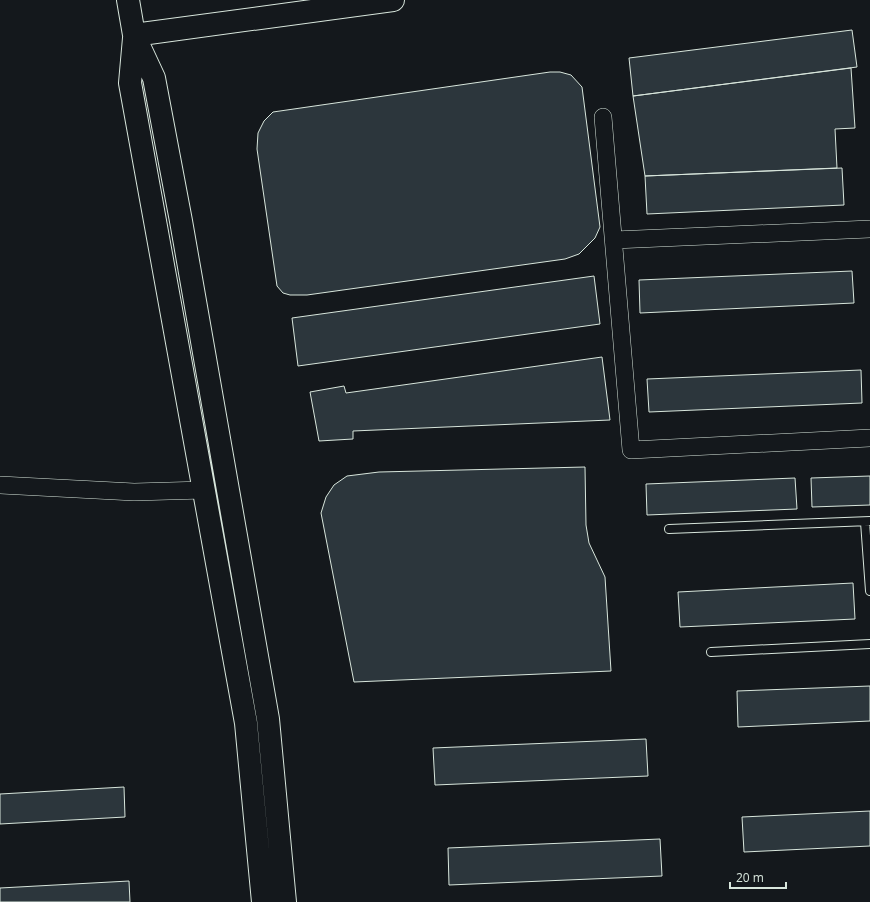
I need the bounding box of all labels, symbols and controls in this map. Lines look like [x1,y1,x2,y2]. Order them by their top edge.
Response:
scale bar [730,864,786,890]
text: 20 m [736,869,764,886]

